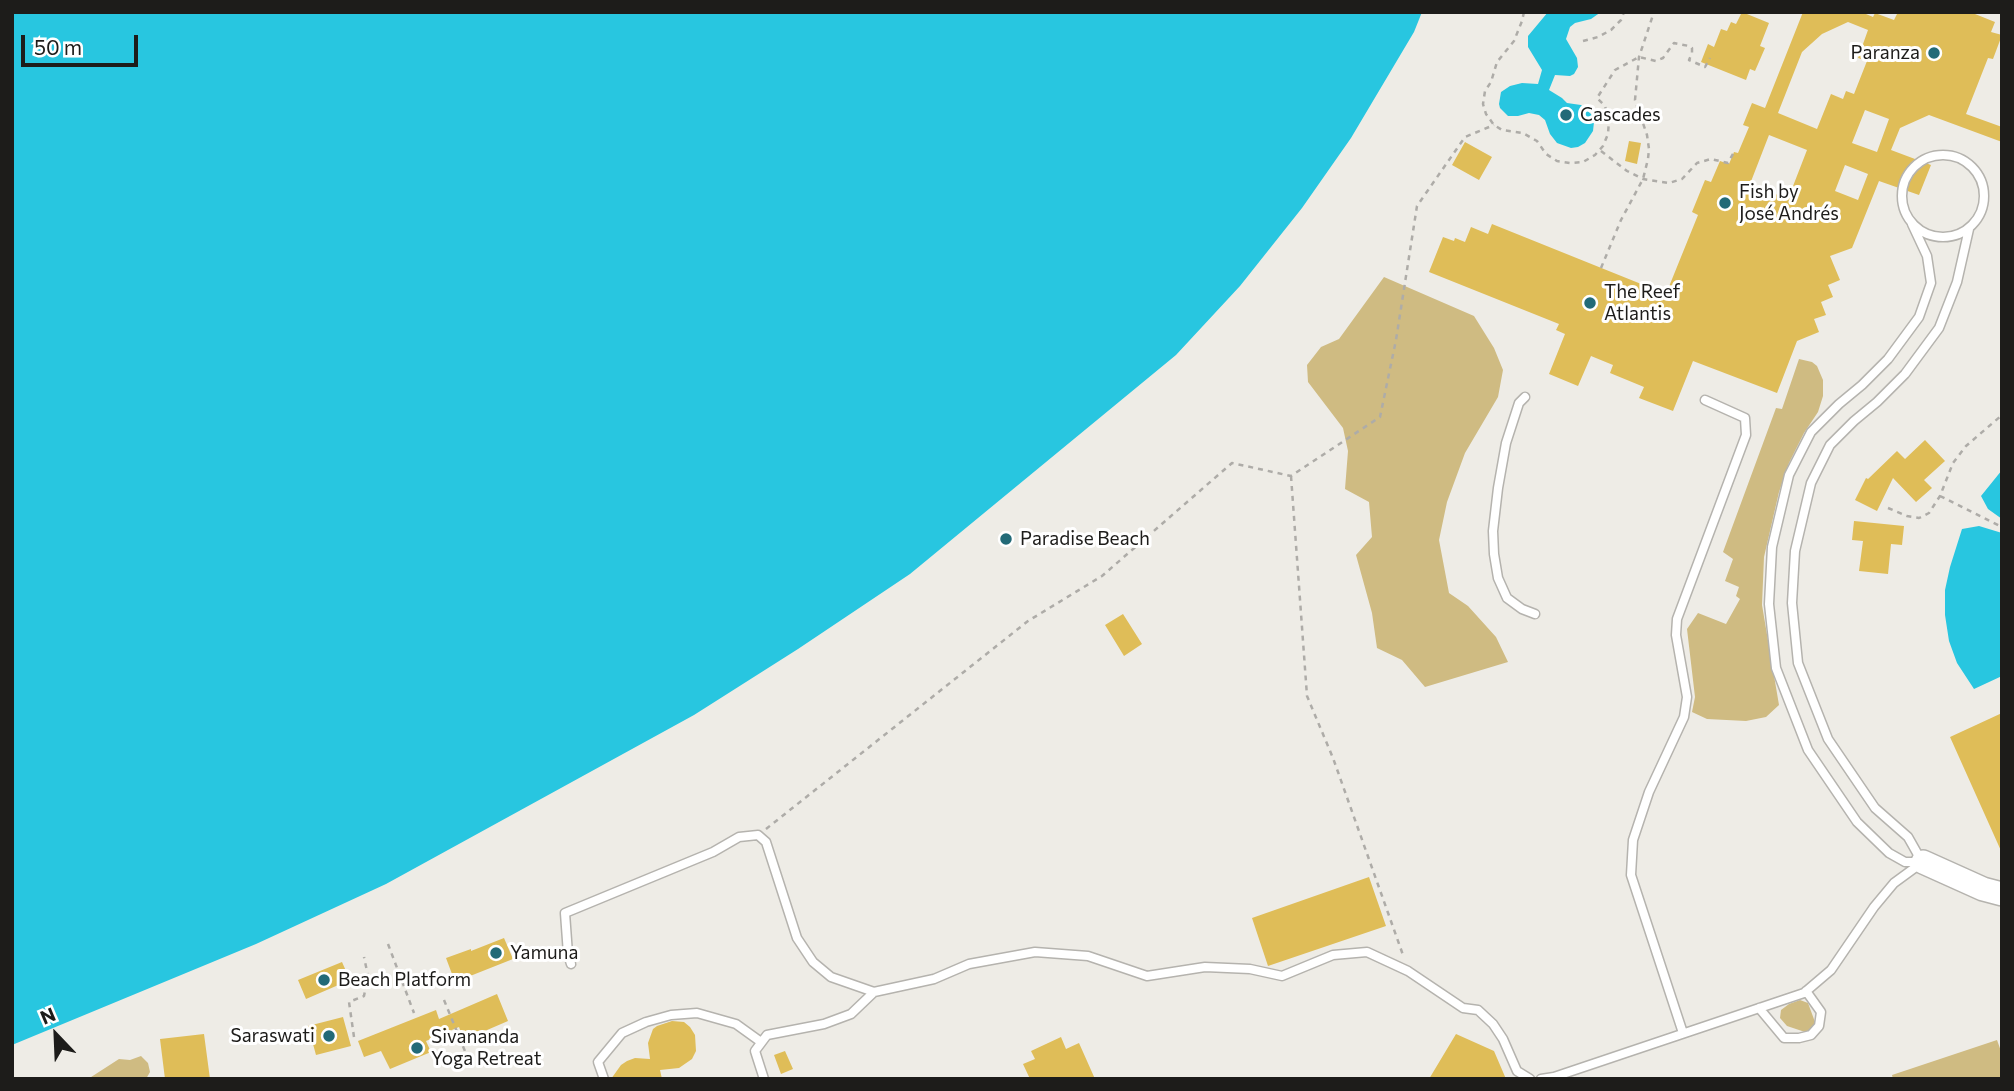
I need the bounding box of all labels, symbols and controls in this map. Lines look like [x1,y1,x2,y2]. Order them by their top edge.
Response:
scale bar [24,21,142,65]
text: 50 m [34,34,82,59]
place label: Paranza [1851,42,1920,64]
marker: Paranza [1926,45,1942,61]
place label: Cascades [1580,104,1661,126]
marker: Cascades [1558,107,1574,123]
place label: Fish by José Andrés [1739,181,1839,225]
marker: Fish by José Andrés [1717,195,1733,211]
place label: The Reef Atlantis [1604,281,1680,325]
marker: The Reef Atlantis [1582,295,1598,311]
place label: Paradise Beach [1020,528,1150,550]
marker: Paradise Beach [998,531,1014,547]
place label: Yamuna [510,942,578,964]
marker: Yamuna [488,945,504,961]
place label: Beach Platform [338,969,471,991]
marker: Beach Platform [316,972,332,988]
north arrow [21,1000,91,1070]
text: N [37,1002,59,1029]
place label: Saraswati [230,1025,315,1047]
place label: Sivananda Yoga Retreat [431,1026,542,1070]
marker: Saraswati [321,1028,337,1044]
marker: Sivananda Yoga Retreat [409,1040,425,1056]

